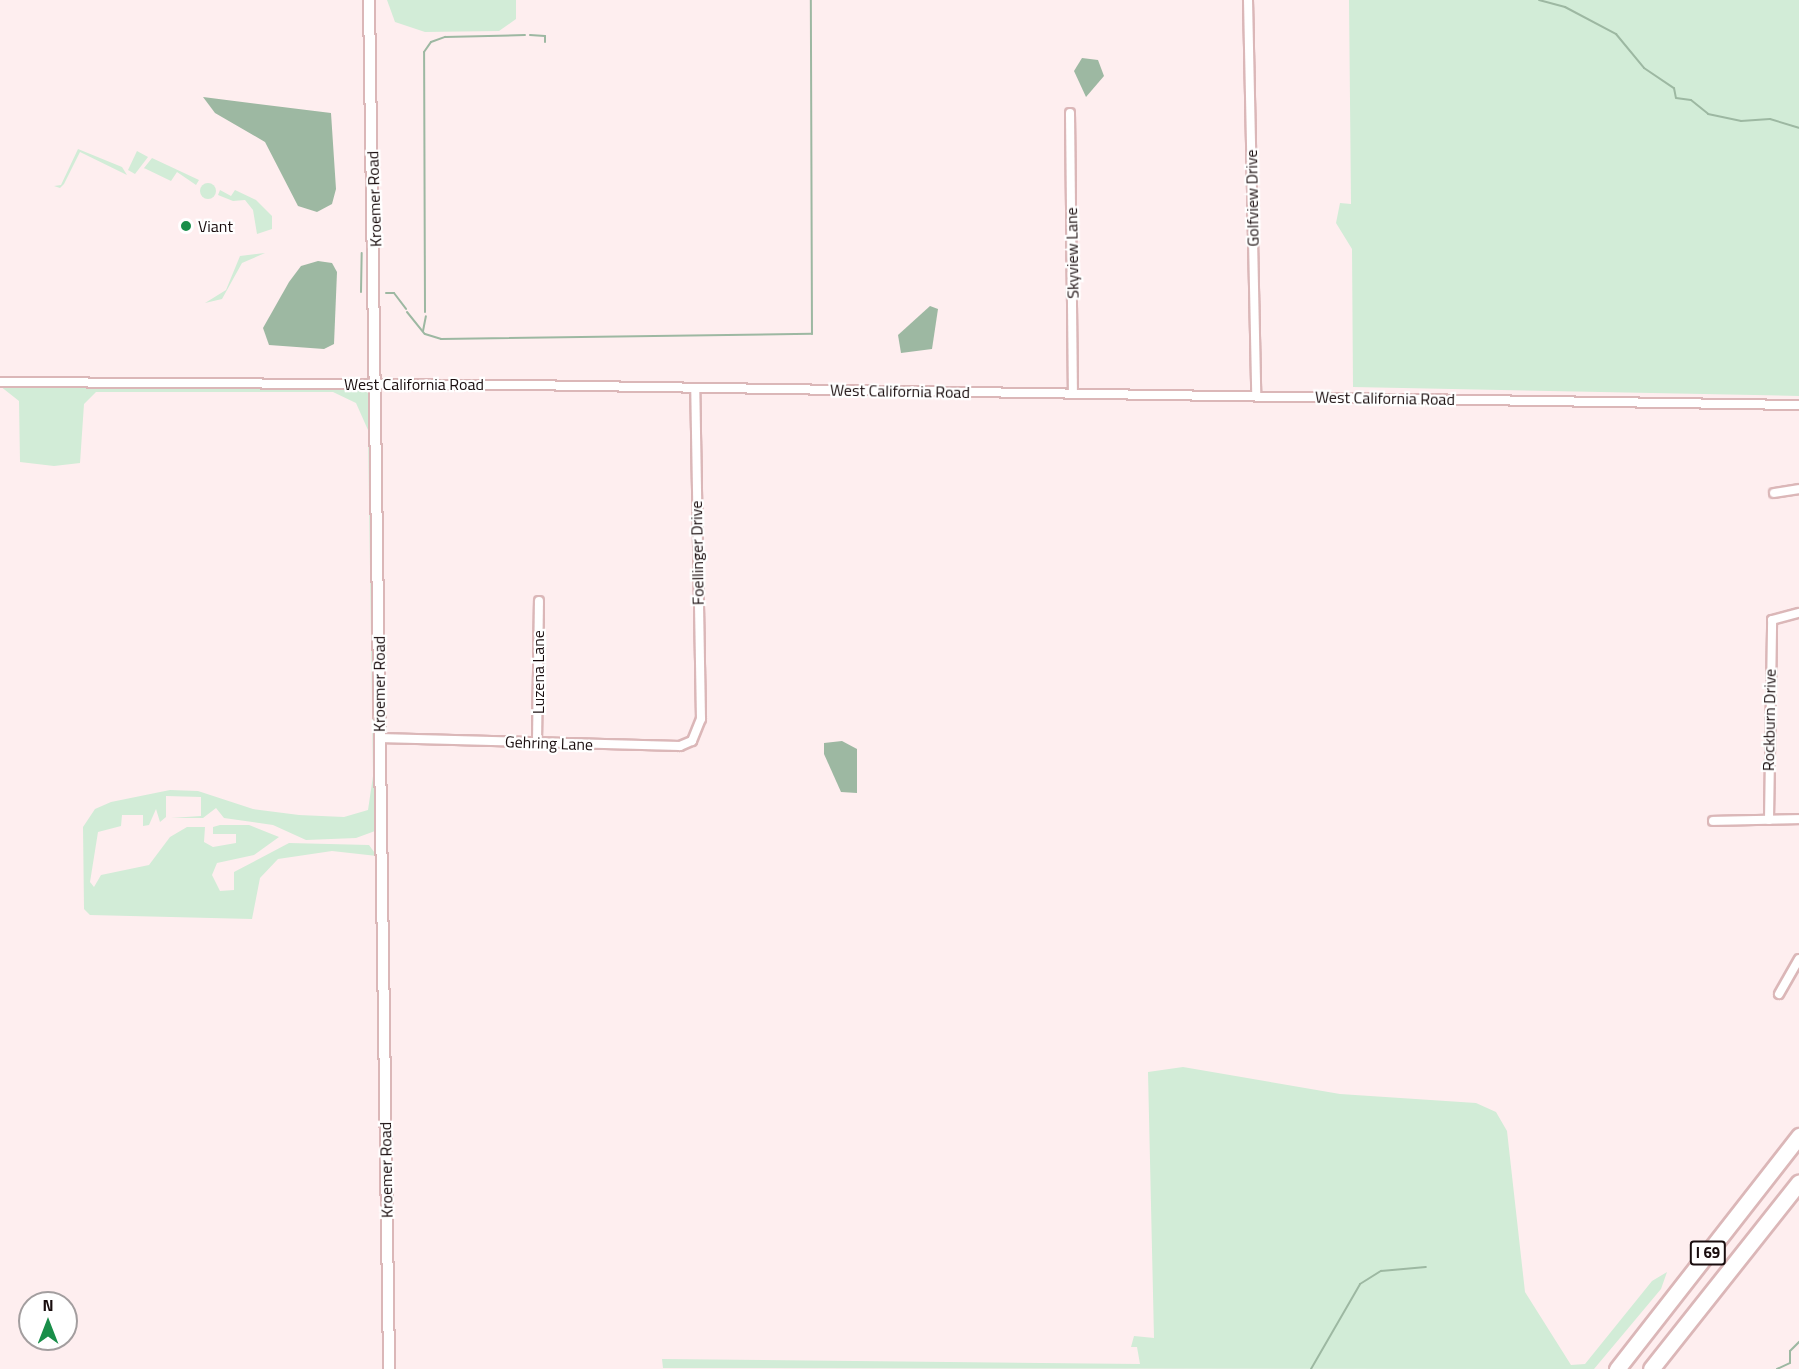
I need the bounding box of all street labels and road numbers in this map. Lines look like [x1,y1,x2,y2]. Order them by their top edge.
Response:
street label: Golfview Drive [1242,149,1262,247]
street label: Kroemer Road [363,151,385,247]
street label: Skyview Lane [1062,207,1082,299]
street label: West California Road [344,374,484,394]
street label: West California Road [830,380,970,402]
street label: West California Road [1315,387,1455,409]
street label: Foellinger Drive [686,501,708,605]
street label: Luzena Lane [528,630,548,714]
street label: Kroemer Road [369,636,389,732]
street label: Rockburn Drive [1759,669,1779,771]
street label: Gehring Lane [505,732,593,754]
street label: Kroemer Road [376,1122,396,1218]
road number: I 69 [1688,1241,1728,1265]

